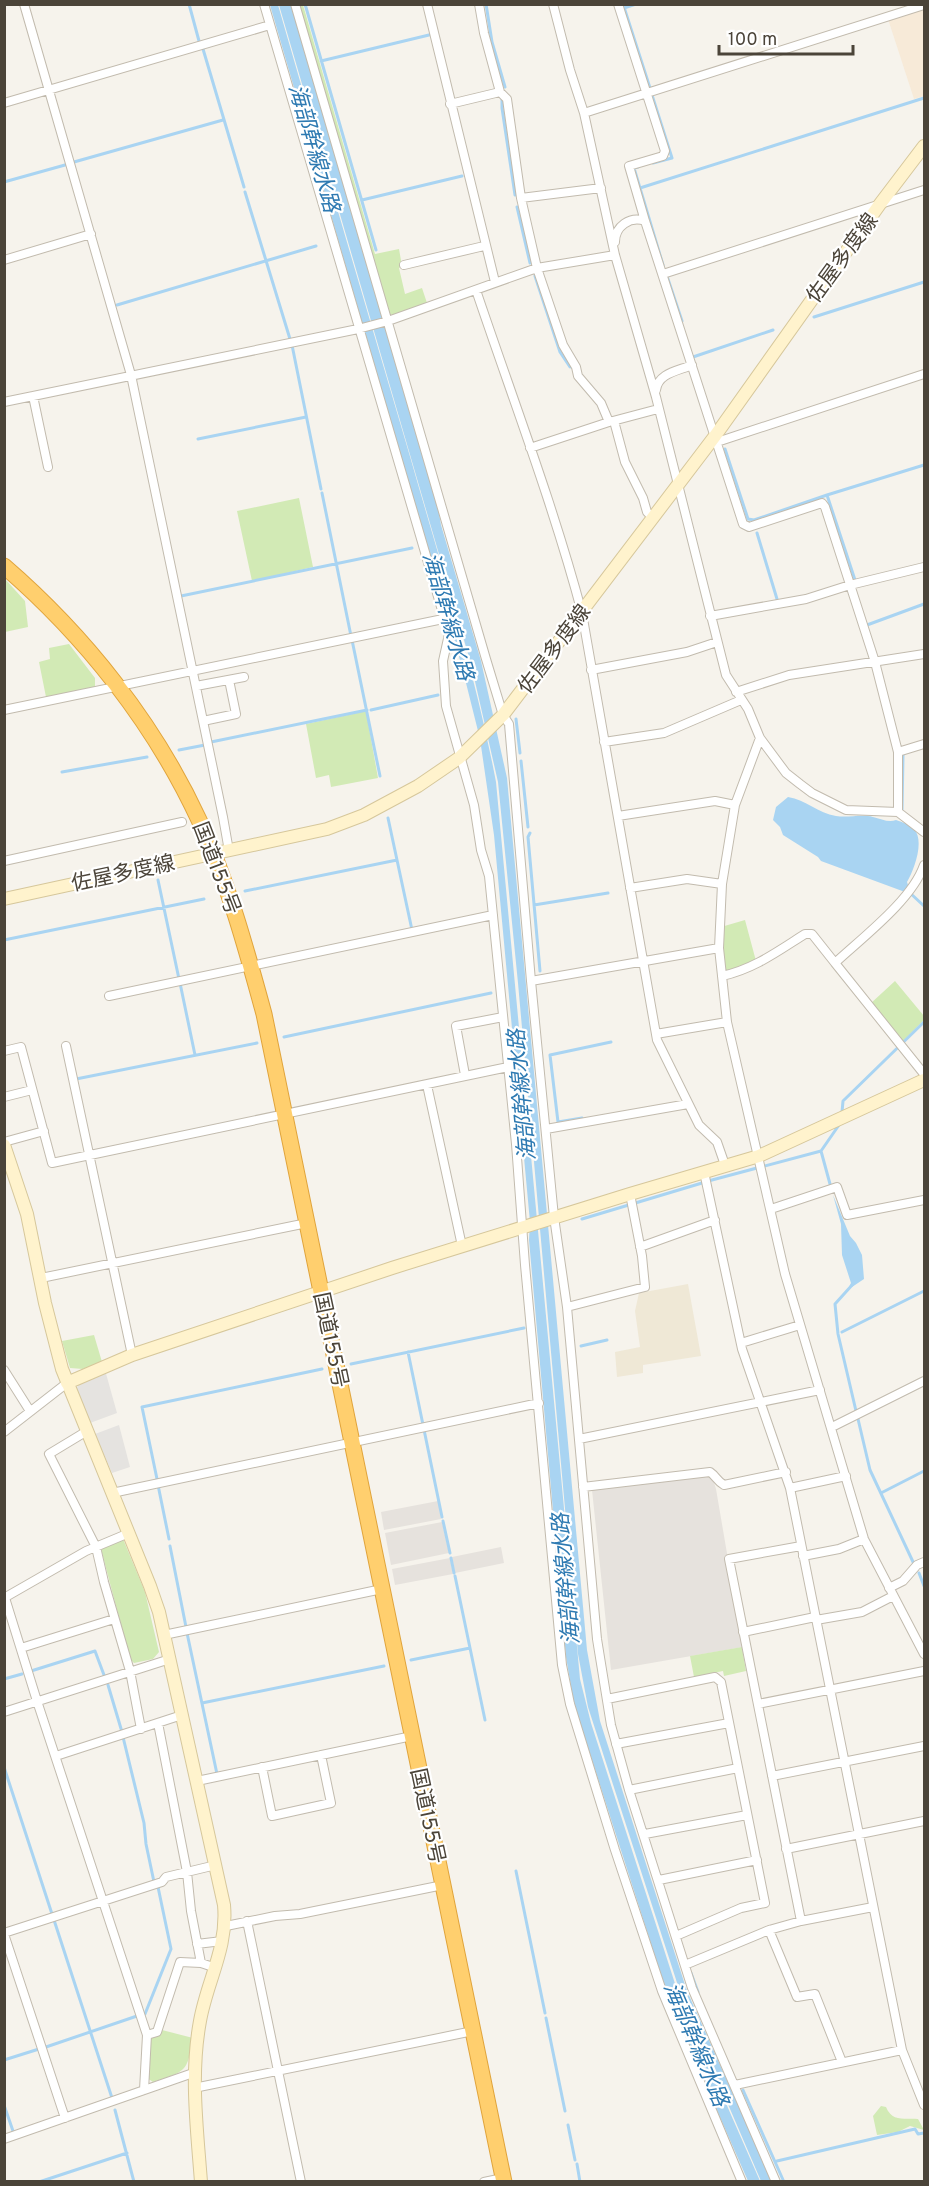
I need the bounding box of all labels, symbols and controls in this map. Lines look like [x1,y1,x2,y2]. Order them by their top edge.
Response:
scale bar [719,18,852,56]
text: 100 m [728,29,777,52]
water label: 海部幹線水路 [281,82,344,218]
street label: 佐屋多度線 [801,208,885,309]
water label: 海部幹線水路 [415,550,478,686]
street label: 佐屋多度線 [513,600,598,700]
street label: 国道155号 [186,818,246,919]
street label: 佐屋多度線 [69,850,177,899]
water label: 海部幹線水路 [504,1026,543,1162]
street label: 国道155号 [306,1290,353,1391]
water label: 海部幹線水路 [548,1510,587,1646]
street label: 国道155号 [403,1766,450,1867]
water label: 海部幹線水路 [656,1979,734,2113]

